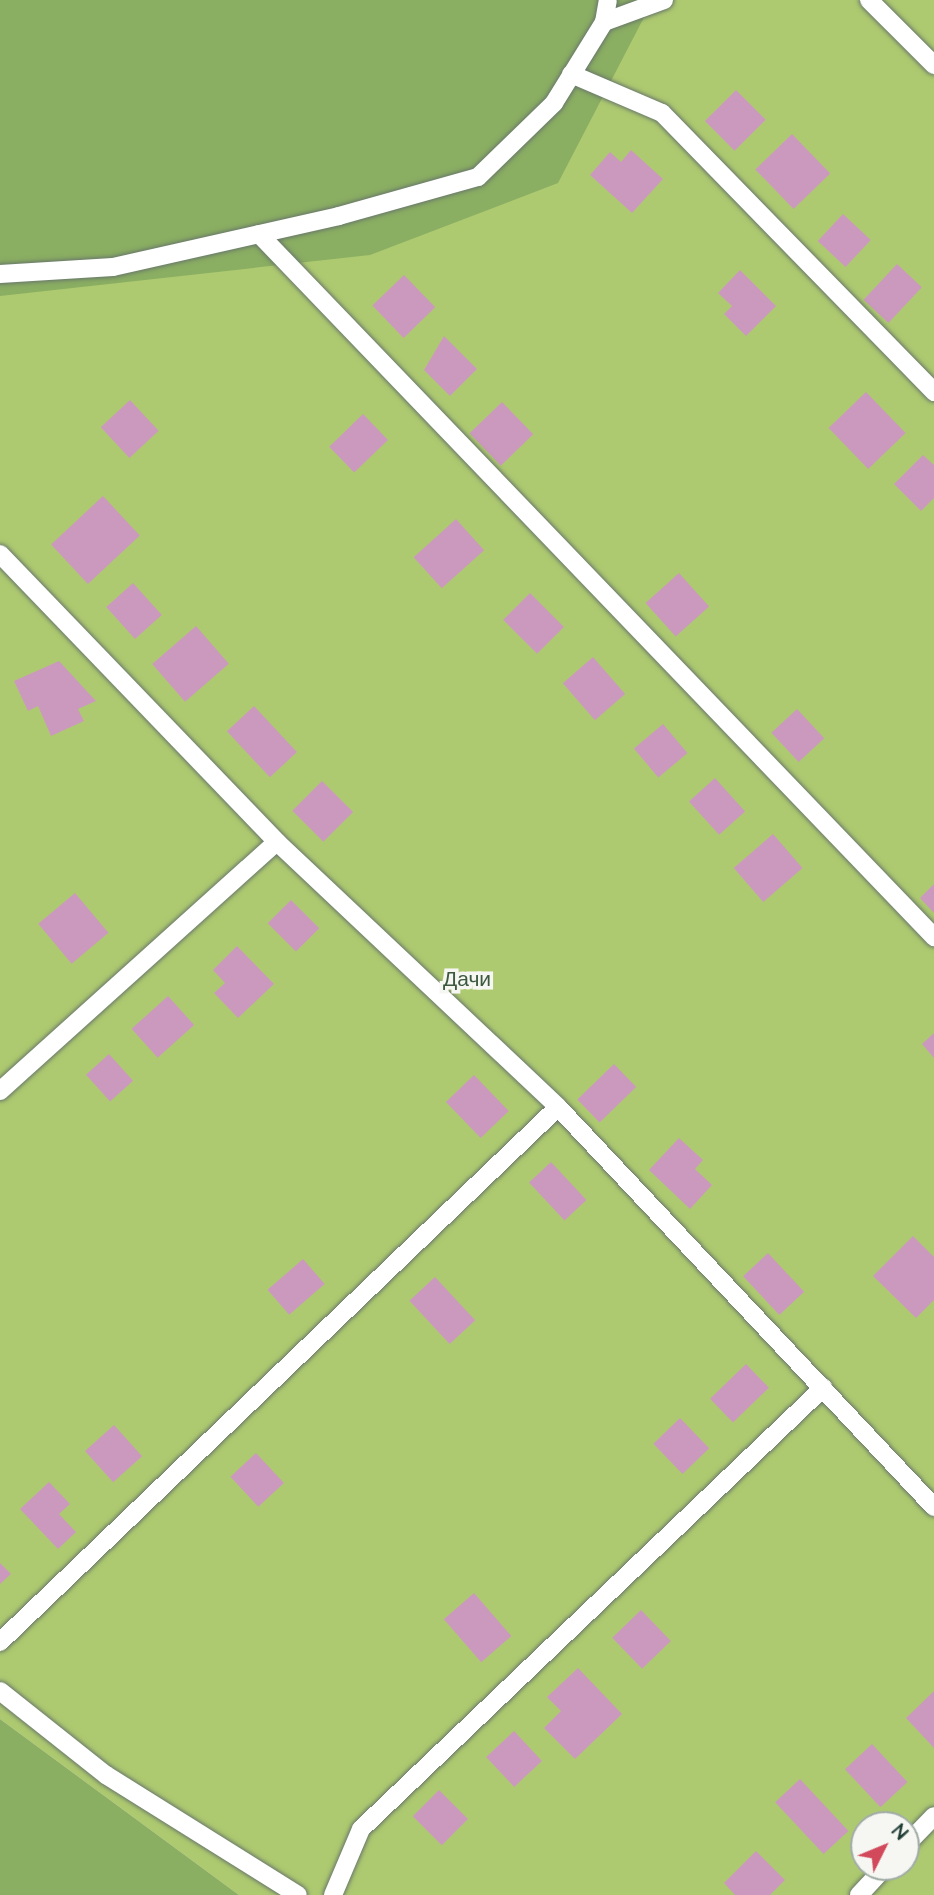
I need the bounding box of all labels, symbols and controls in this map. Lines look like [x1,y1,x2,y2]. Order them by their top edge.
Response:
park label: Дачи [443,967,491,993]
north arrow [850,1811,920,1881]
text: N [885,1819,913,1846]

